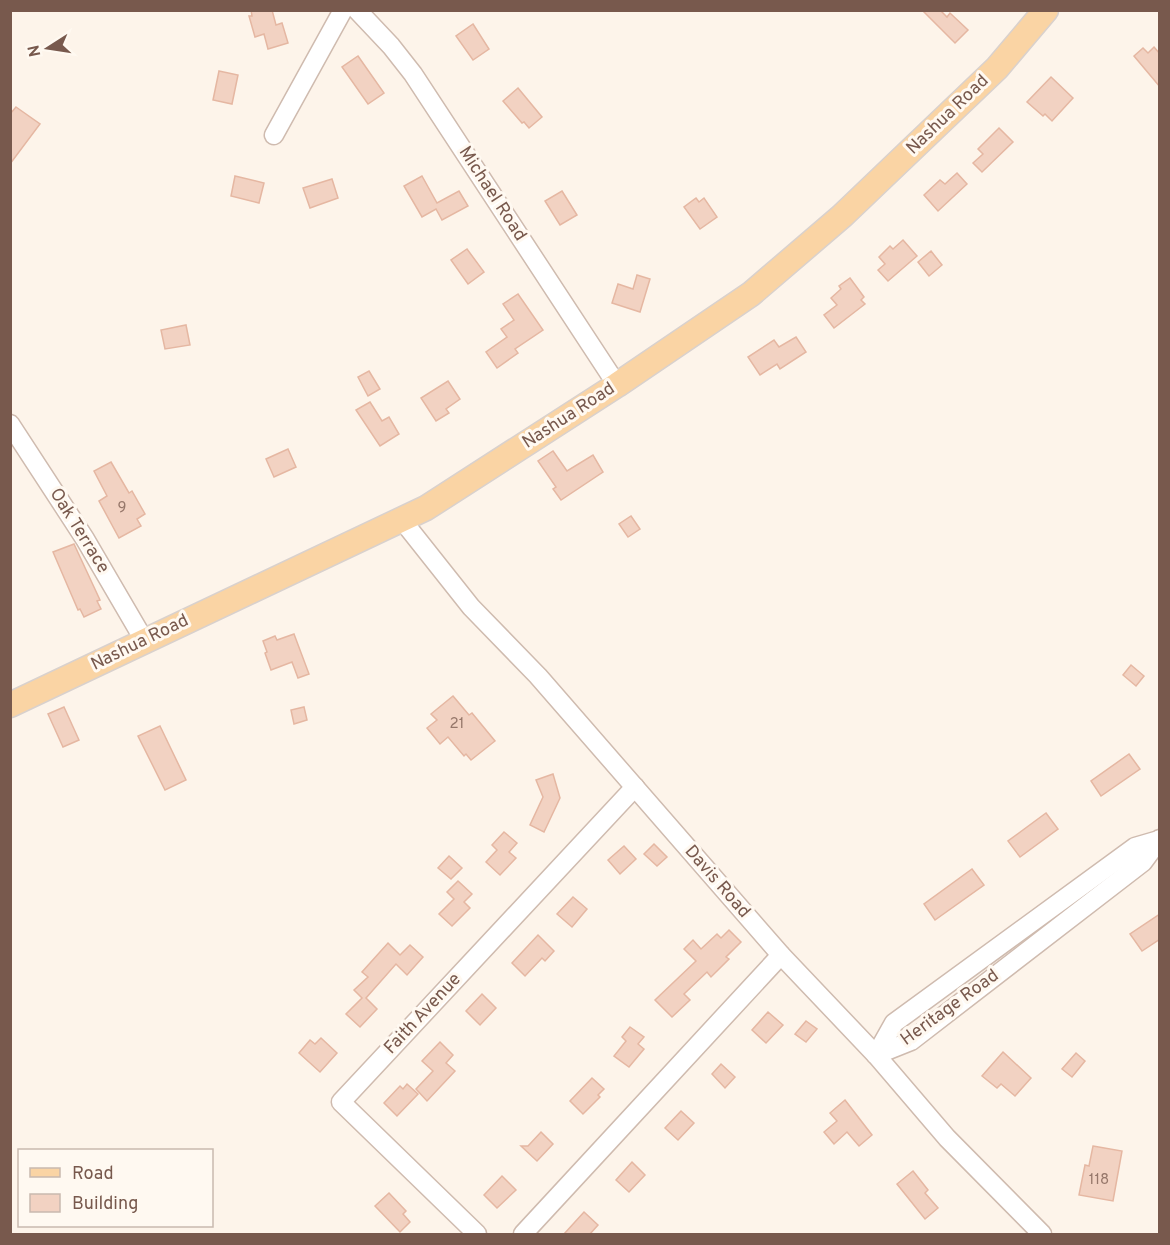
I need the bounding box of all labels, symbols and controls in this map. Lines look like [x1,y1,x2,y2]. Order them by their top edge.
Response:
north arrow [18,18,78,78]
text: N [24,43,46,58]
street label: Nashua Road [902,70,994,160]
street label: Michael Road [453,142,531,246]
street label: Nashua Road [518,378,620,454]
street label: Oak Terrace [44,484,114,578]
house number: 9 [118,499,126,518]
street label: Nashua Road [87,609,193,677]
house number: 21 [450,715,464,734]
street label: Davis Road [679,841,755,923]
street label: Heritage Road [896,965,1004,1051]
street label: Faith Avenue [379,968,467,1060]
legend [18,1149,213,1227]
text: Road [72,1163,114,1186]
house number: 118 [1089,1171,1109,1190]
text: Building [72,1193,138,1216]

